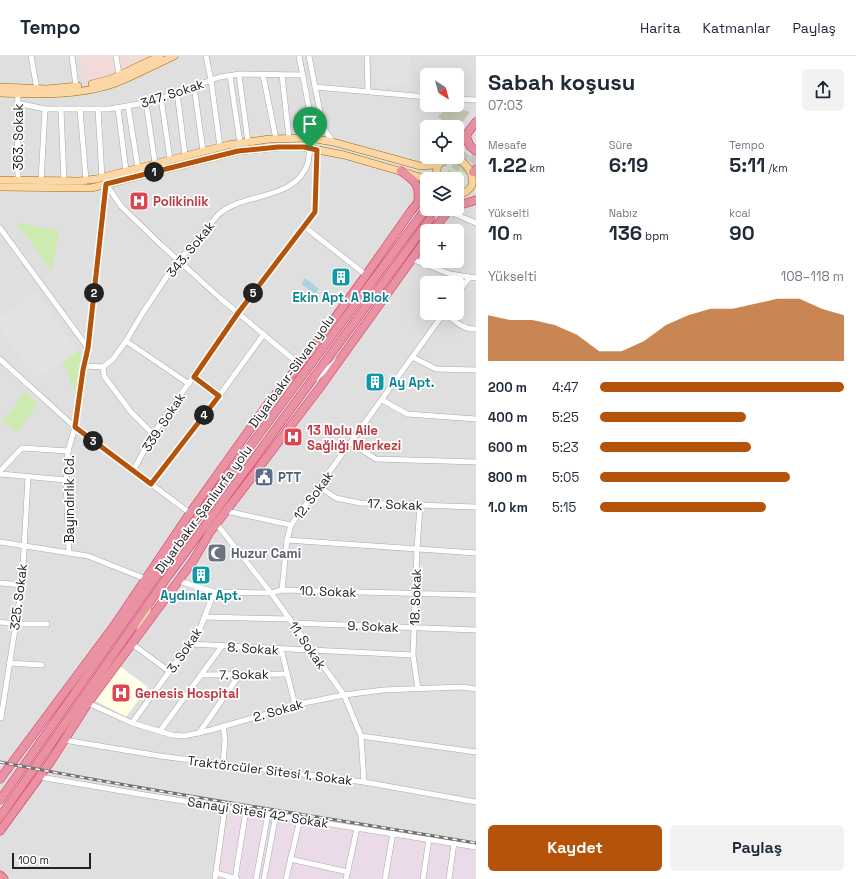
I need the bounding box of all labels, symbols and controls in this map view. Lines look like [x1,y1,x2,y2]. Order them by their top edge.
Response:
text: Tempo [20,15,80,40]
text: Harita [640,19,680,37]
text: Katmanlar [702,19,771,37]
text: Paylaş [793,19,836,37]
north arrow [420,68,464,112]
map controls [420,68,464,320]
text: Sabah koşusu [488,68,635,96]
button: share [802,69,844,111]
street label: 347. Sokak [138,75,206,112]
text: 07:03 [488,97,523,114]
street label: 363. Sokak [10,103,27,171]
pin [293,107,327,148]
icon: arrive [299,113,321,135]
button: locate [420,120,464,164]
text: Mesafe [488,138,527,152]
text: Süre [609,138,633,152]
text: Tempo [729,138,765,152]
text: 1.22 [488,152,527,178]
text: 6:19 [609,152,648,178]
text: 5:11 [729,152,765,178]
text: km [527,161,545,175]
text: /km [765,161,788,175]
pin: 1 [144,162,164,182]
text: 1 [152,165,156,179]
button: layers [420,172,464,216]
hospital icon: Polikinlik [128,190,150,212]
place label: Polikinlik [153,193,209,210]
text: Yükselti [488,206,529,220]
text: Nabız [609,206,638,220]
text: kcal [729,206,751,220]
street label: 343. Sokak [163,218,218,281]
text: 10 [488,220,510,246]
text: 136 [609,220,642,246]
text: 90 [729,220,755,246]
button: + [420,224,464,268]
text: m [510,229,522,243]
text: bpm [642,229,669,243]
building icon: Ekin Apt. A Blok [330,266,352,288]
text: Yükselti [488,268,537,285]
text: 108–118 m [781,268,844,285]
button: − [420,276,464,320]
pin: 2 [84,283,104,303]
pin: 5 [243,283,263,303]
text: 2 [91,286,97,300]
text: 5 [250,286,256,300]
place label: Ekin Apt. A Blok [293,289,390,306]
street label: Diyarbakır-Silvan yolu [245,311,338,431]
building icon: Ay Apt. [364,371,386,393]
place label: Ay Apt. [389,374,435,391]
text: 200 m [488,379,527,396]
text: 4:47 [552,379,578,396]
street label: 339. Sokak [138,390,189,455]
pin: 4 [194,405,214,425]
text: 4 [201,408,208,422]
text: 400 m [488,409,528,426]
text: 5:25 [552,409,579,426]
place label: 13 Nolu Aile Sağlığı Merkezi [307,422,401,454]
hospital icon: 13 Nolu Aile Sağlığı Merkezi [282,426,304,448]
pin: 3 [83,431,103,451]
text: 3 [90,434,96,448]
text: 600 m [488,439,527,456]
text: 5:23 [552,439,579,456]
street label: Diyarbakır-Şanlıurfa yolu [151,442,256,577]
street label: Bayındırlık Cd. [61,455,78,543]
public building icon: PTT [253,466,275,488]
street label: 12. Sokak [290,467,337,523]
place label: PTT [278,469,301,486]
text: 800 m [488,469,527,486]
text: 5:05 [552,469,579,486]
street label: 17. Sokak [367,495,423,514]
text: 1.0 km [488,499,528,516]
text: 5:15 [552,499,576,516]
mosque icon: Huzur Cami [206,542,228,564]
place label: Huzur Cami [231,545,301,562]
street label: 325. Sokak [6,563,31,631]
building icon: Aydınlar Apt. [190,564,212,586]
street label: 18. Sokak [406,568,425,626]
street label: 10. Sokak [299,582,357,601]
place label: Aydınlar Apt. [160,587,242,604]
street label: 9. Sokak [347,617,399,636]
street label: 11. Sokak [285,618,330,672]
street label: 3. Sokak [163,624,206,676]
street label: 8. Sokak [227,638,279,659]
street label: 7. Sokak [219,666,269,683]
hospital icon: Genesis Hospital [110,682,132,704]
place label: Genesis Hospital [135,685,239,702]
street label: 2. Sokak [251,695,305,726]
street label: Traktörcüler Sitesi 1. Sokak [187,752,353,789]
street label: Sanayi Sitesi 42. Sokak [186,793,330,832]
button: Kaydet [488,825,662,871]
button: Paylaş [670,825,844,871]
scale bar [12,851,91,870]
text: 100 m [18,853,49,867]

